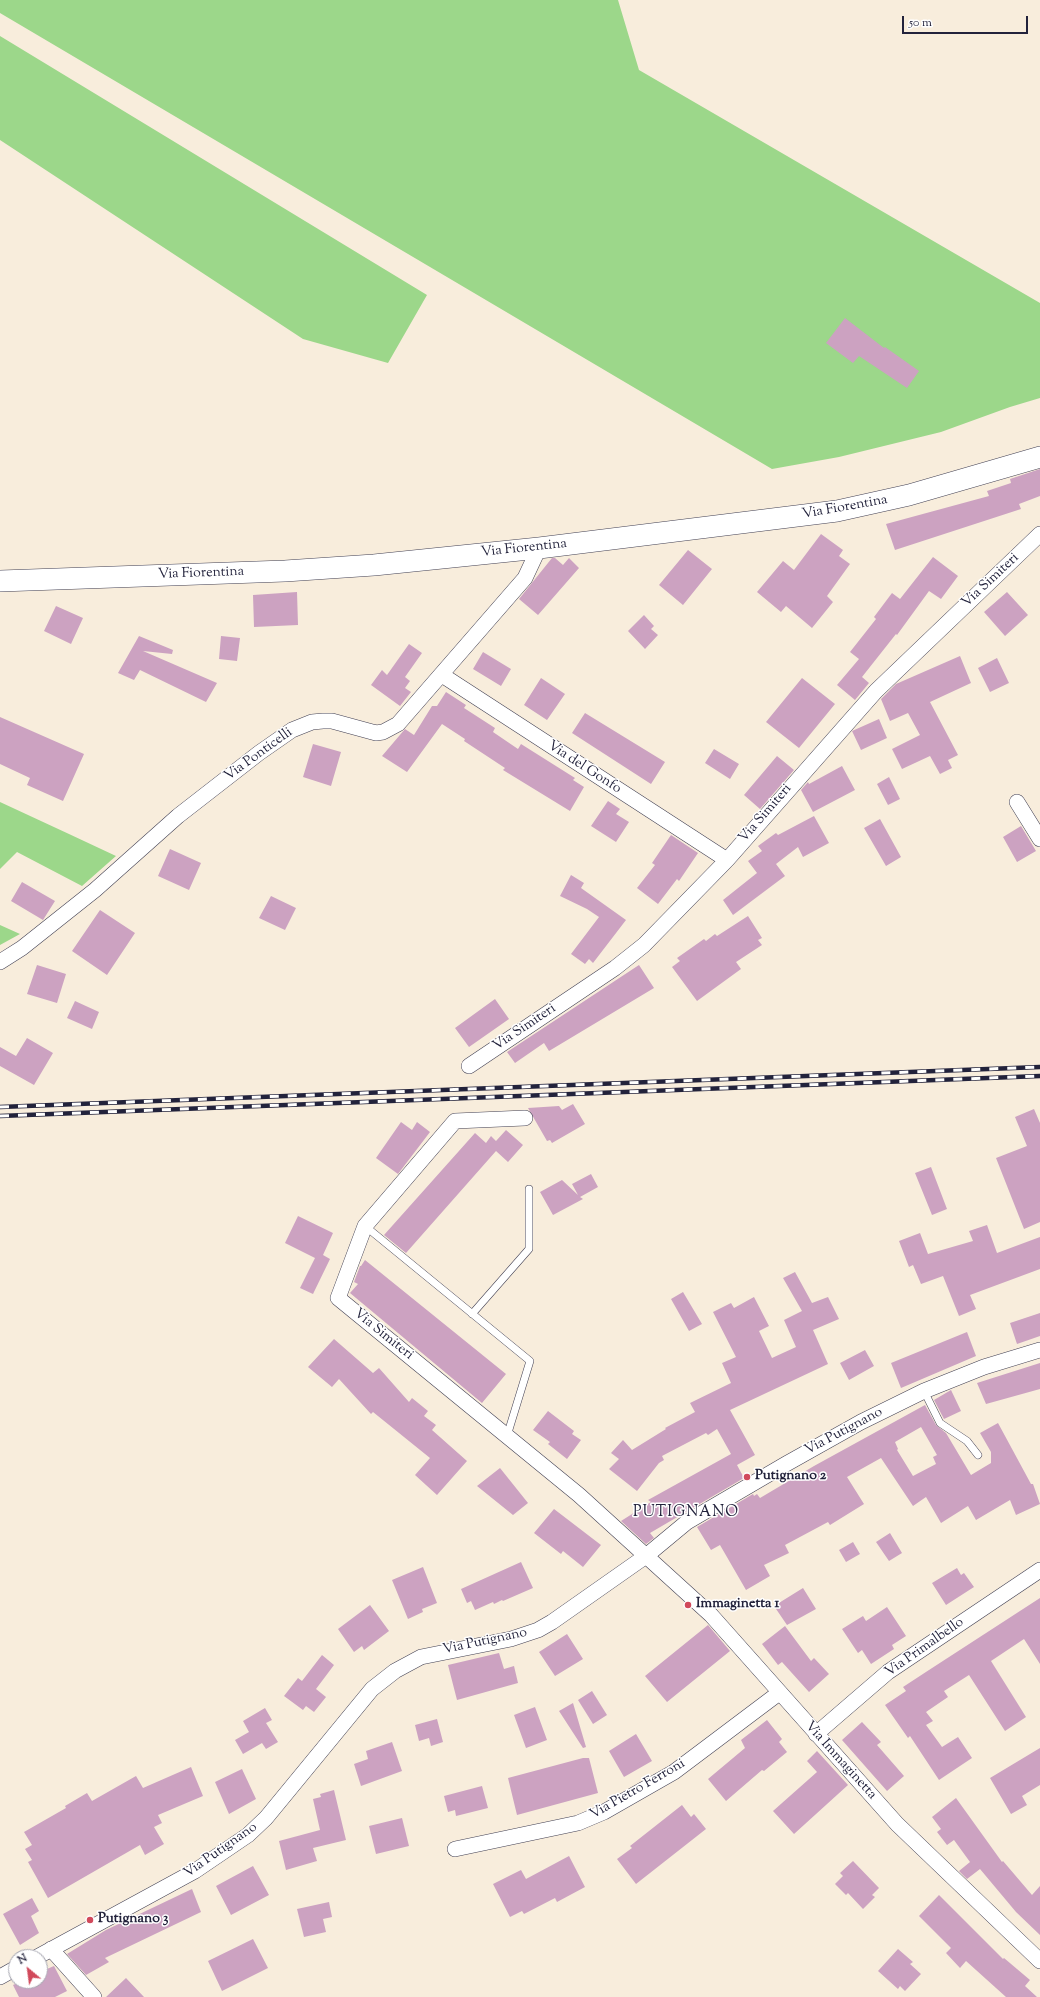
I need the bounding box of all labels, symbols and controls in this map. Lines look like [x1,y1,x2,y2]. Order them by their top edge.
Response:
scale bar [904,8,1030,34]
text: 50 m [909,14,932,32]
street label: Via Fiorentina [801,492,889,524]
street label: Via Fiorentina [480,536,568,562]
street label: Via Simiteri [959,550,1023,612]
street label: Via Fiorentina [158,564,244,584]
street label: Via Ponticelli [222,725,296,785]
street label: Via del Gonfo [544,738,624,798]
street label: Via Simiteri [736,781,796,847]
street label: Via Simiteri [490,1001,560,1055]
street label: Via Simiteri [350,1306,416,1364]
street label: Via Putignano [802,1404,886,1460]
place label: Putignano 2 [755,1469,826,1485]
marker: Putignano 2 [742,1472,752,1482]
district label: PUTIGNANO [633,1504,739,1522]
place label: Immaginetta 1 [696,1597,779,1613]
marker: Immaginetta 1 [683,1600,693,1610]
street label: Via Primalbello [882,1615,968,1681]
street label: Via Putignano [441,1625,529,1659]
street label: Via Immaginetta [801,1718,879,1804]
street label: Via Pietro Ferroni [587,1756,689,1824]
street label: Via Putignano [181,1820,261,1882]
place label: Putignano 3 [98,1912,168,1928]
marker: Putignano 3 [85,1915,95,1925]
north arrow [8,1949,48,1989]
text: N [15,1950,30,1969]

